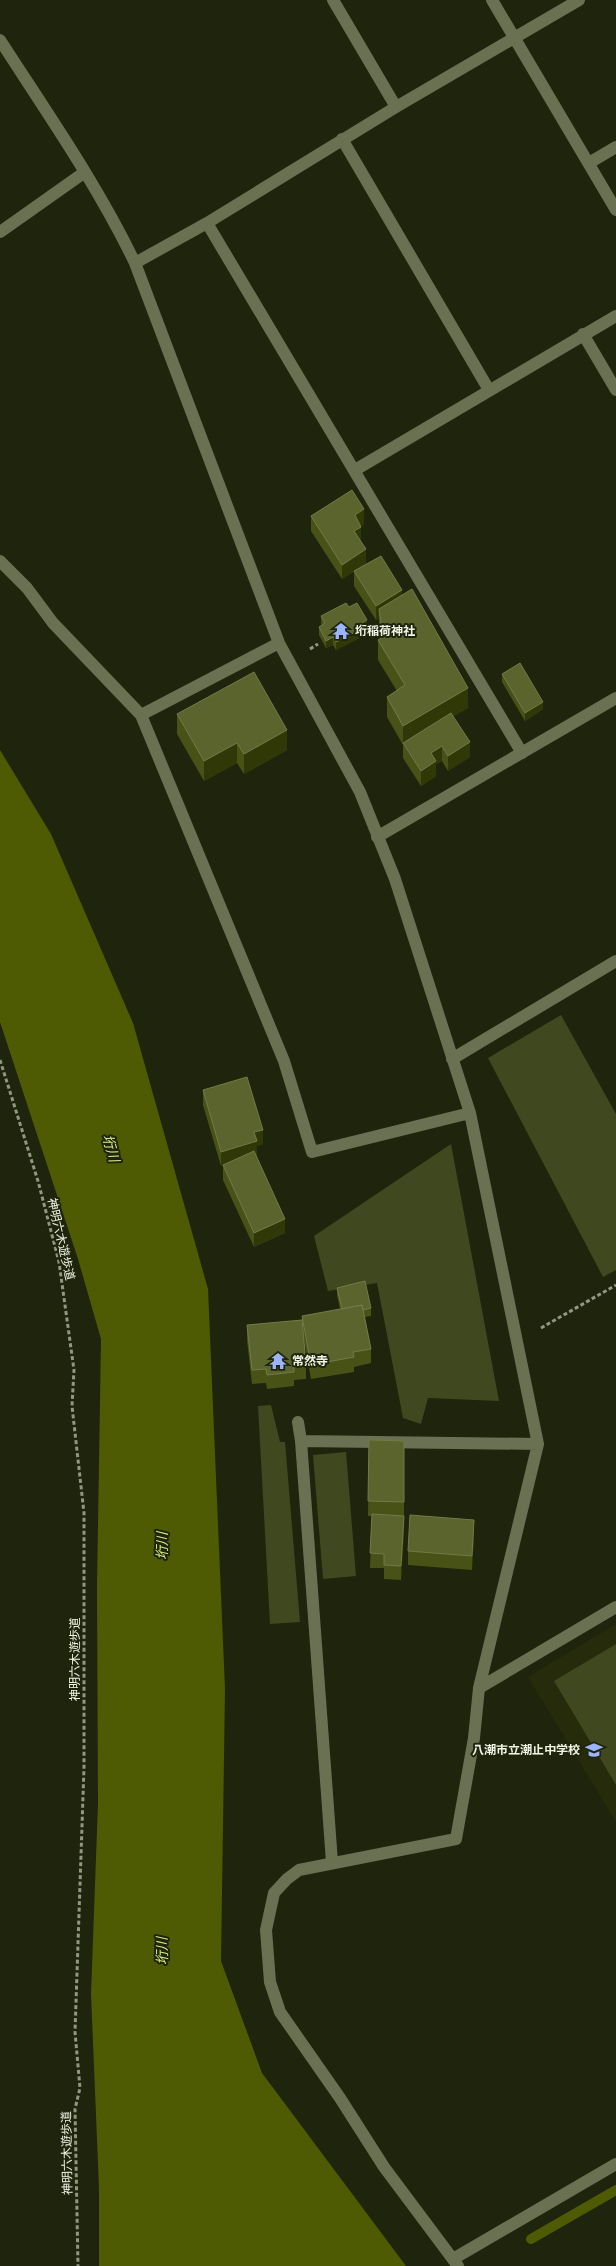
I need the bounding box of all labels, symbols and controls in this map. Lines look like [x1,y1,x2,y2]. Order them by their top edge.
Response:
temple icon: 垳稲荷神社 [331,621,351,641]
place label: 垳稲荷神社 [355,623,415,637]
water label: 垳川 [99,1132,124,1166]
street label: 神明六木遊歩道 [46,1196,78,1281]
temple icon: 常然寺 [268,1351,288,1371]
place label: 常然寺 [292,1353,328,1367]
water label: 垳川 [153,1530,170,1560]
street label: 神明六木遊歩道 [67,1617,81,1701]
school or university icon: 八潮市立潮止中学校 [584,1740,604,1760]
place label: 八潮市立潮止中学校 [472,1742,580,1756]
water label: 垳川 [153,1935,170,1965]
street label: 神明六木遊歩道 [58,2111,74,2195]

